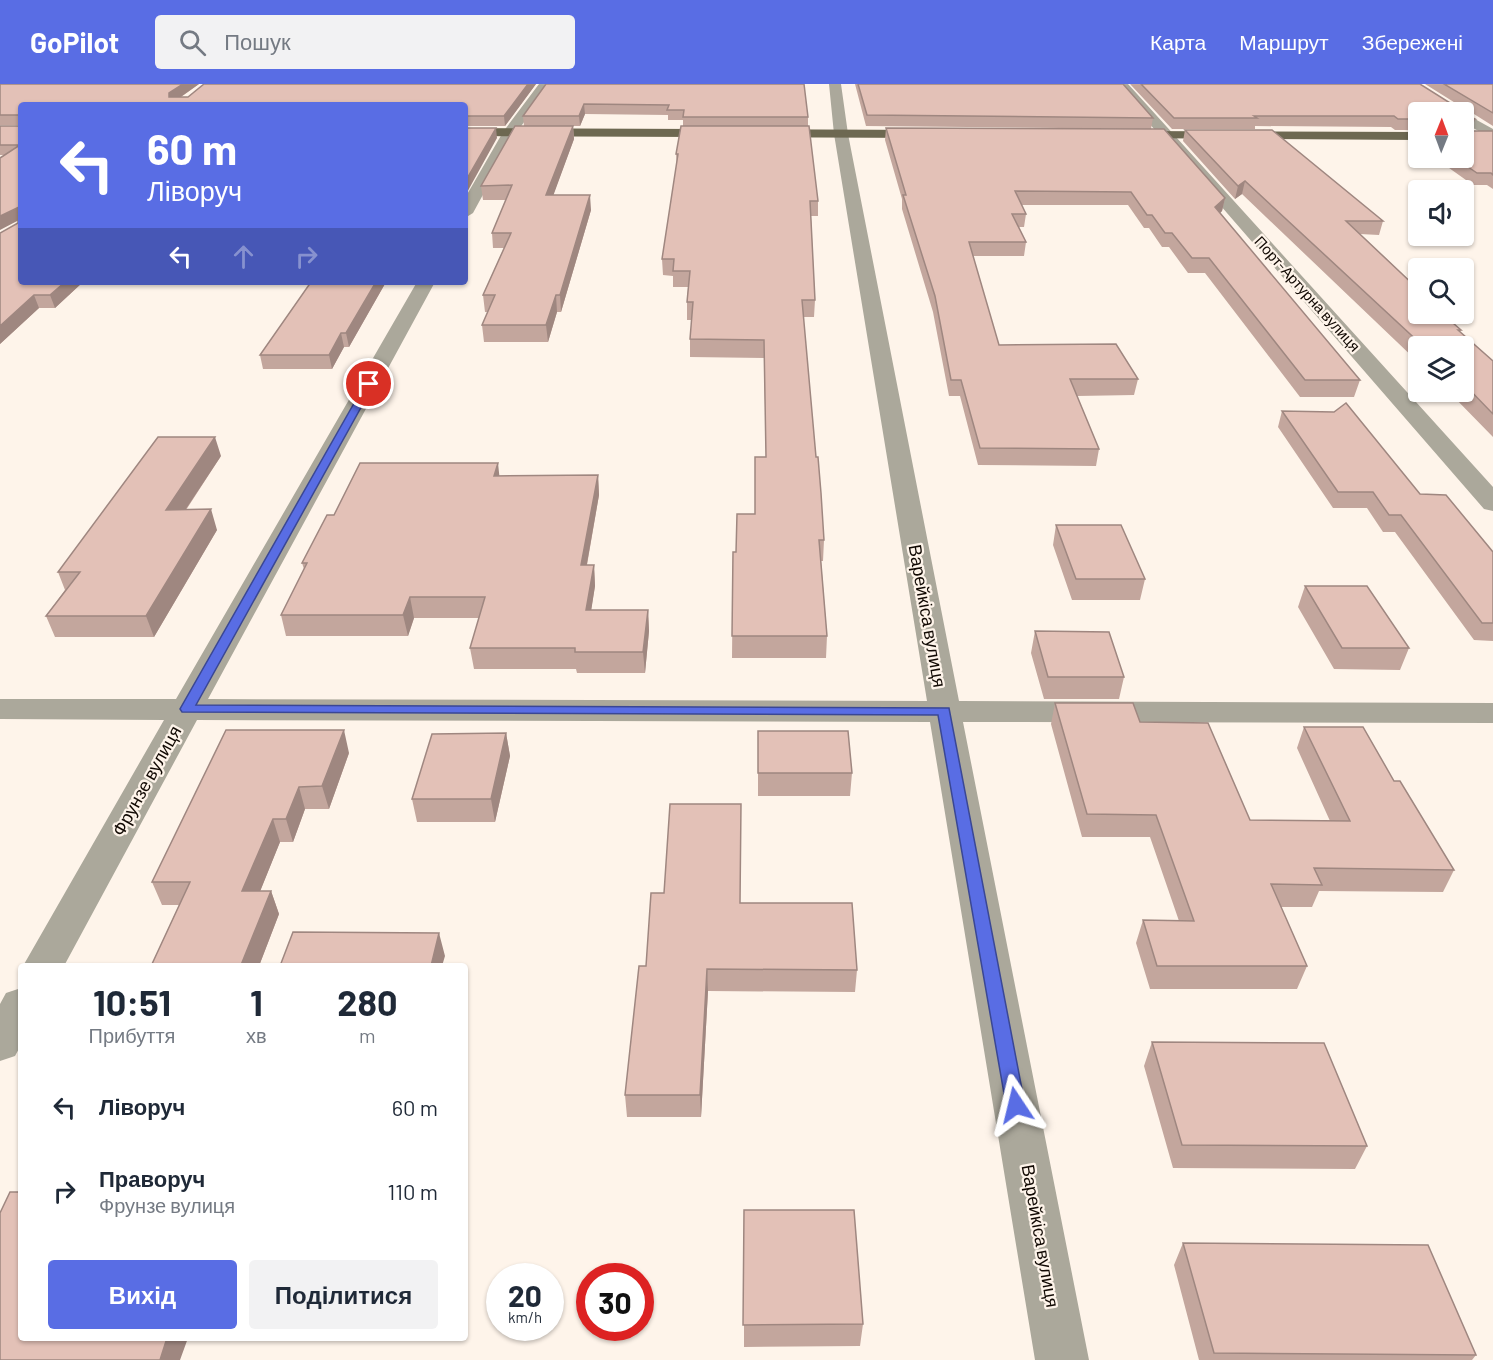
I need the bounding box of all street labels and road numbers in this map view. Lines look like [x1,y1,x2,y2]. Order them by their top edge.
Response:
street label: Порт-Артурна вулиця [1251,232,1364,355]
street label: Варейкіса вулиця [905,543,951,689]
street label: Фрунзе вулиця [107,722,185,839]
street label: Варейкіса вулиця [1018,1163,1064,1309]

